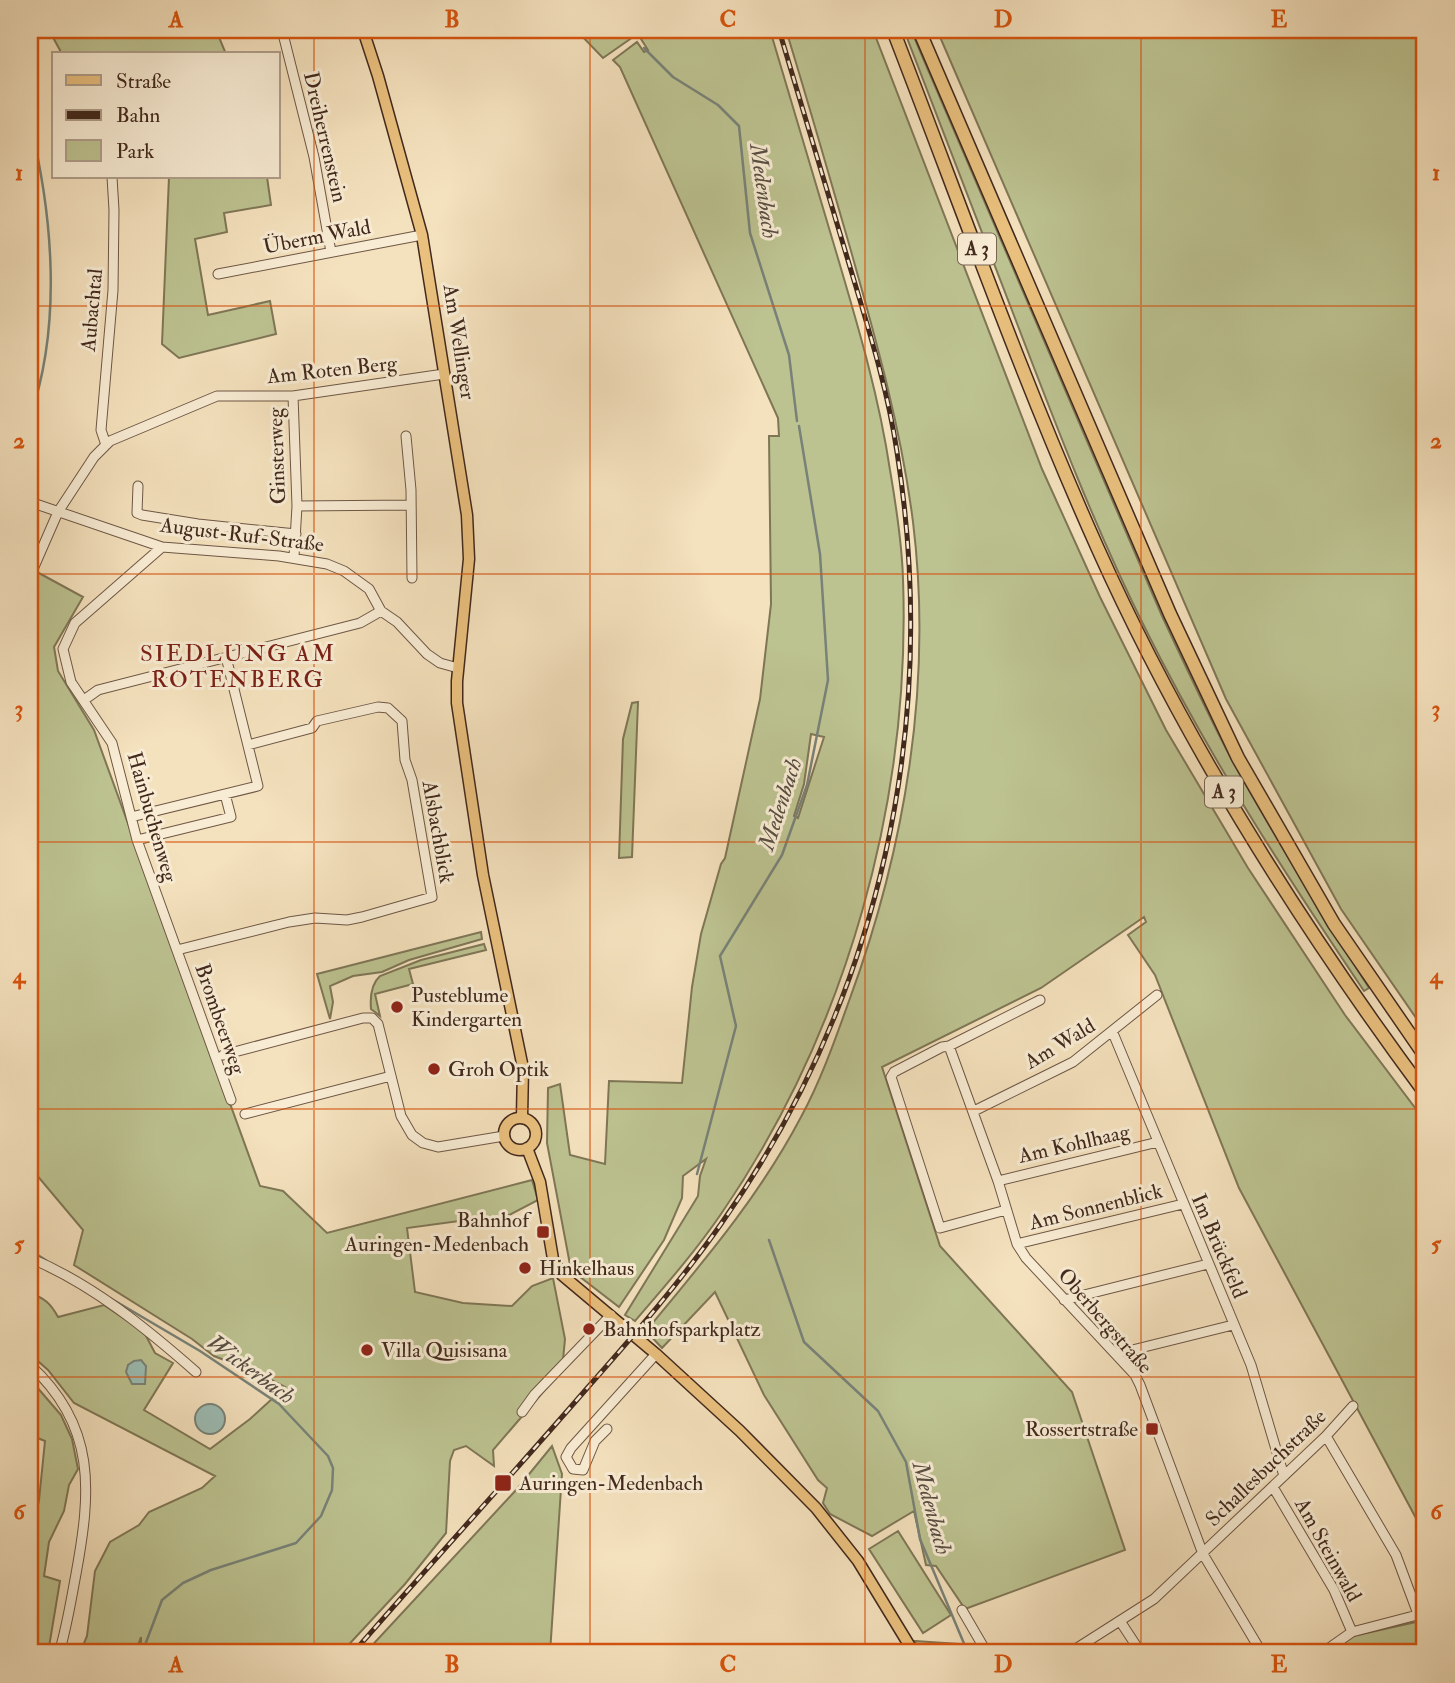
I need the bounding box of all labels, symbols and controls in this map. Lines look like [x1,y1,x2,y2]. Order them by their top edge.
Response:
text: A [168,5,184,34]
text: B [444,5,460,34]
text: C [720,5,736,34]
text: D [994,5,1012,34]
text: E [1271,5,1288,34]
legend [52,52,280,178]
text: Straße [116,68,171,95]
street label: Dreiherrenstein [297,69,353,205]
text: Bahn [116,102,160,129]
text: Park [116,138,154,165]
water label: Medenbach [743,140,785,240]
text: 1 [15,158,23,187]
text: 1 [1432,158,1440,187]
street label: Überm Wald [261,213,374,261]
road number: A 3 [958,233,996,264]
street label: Aubachtal [75,267,109,354]
street label: Am Wellinger [436,281,481,402]
street label: Am Roten Berg [265,350,399,390]
street label: Ginsterweg [262,407,292,505]
text: 2 [13,426,25,455]
text: 2 [1430,426,1442,455]
street label: August-Ruf-Straße [158,511,326,558]
district label: SIEDLUNG AM ROTENBERG [140,639,336,694]
text: 3 [15,694,23,723]
text: 3 [1432,694,1440,723]
street label: Hainbuchenweg [121,749,184,886]
water label: Medenbach [751,754,809,856]
road number: A 3 [1205,776,1243,807]
street label: Alsbachblick [416,778,460,885]
street label: Brombeerweg [188,960,252,1079]
text: 4 [12,961,27,990]
text: 4 [1429,961,1444,990]
place label: Pusteblume Kindergarten [411,982,522,1033]
marker: Pusteblume Kindergarten [389,999,405,1015]
street label: Am Wald [1019,1012,1101,1076]
place label: Groh Optik [448,1056,549,1083]
marker: Groh Optik [426,1061,442,1077]
street label: Am Kohlhaag [1015,1118,1133,1170]
street label: Am Sonnenblick [1025,1177,1166,1237]
street label: Im Brückfeld [1185,1190,1253,1303]
place label: Bahnhof Auringen-Medenbach [344,1207,532,1258]
marker: Bahnhof Auringen-Medenbach [535,1224,551,1240]
text: 5 [14,1229,25,1258]
text: 5 [1431,1229,1442,1258]
place label: Hinkelhaus [539,1255,634,1282]
marker: Hinkelhaus [517,1260,533,1276]
street label: Oberbergstraße [1052,1262,1159,1380]
place label: Bahnhofsparkplatz [603,1316,761,1343]
marker: Bahnhofsparkplatz [581,1321,597,1337]
water label: Wickerbach [202,1328,300,1410]
place label: Villa Quisisana [381,1337,508,1364]
marker: Villa Quisisana [359,1342,375,1358]
street label: Schallesbuchstraße [1200,1403,1332,1532]
place label: Rossertstraße [1025,1416,1138,1443]
marker: Rossertstraße [1144,1421,1160,1437]
water label: Medenbach [905,1456,958,1558]
place label: Auringen-Medenbach [518,1470,703,1497]
marker: Auringen-Medenbach [493,1473,513,1493]
street label: Am Steinwald [1288,1492,1368,1607]
text: 6 [13,1497,27,1526]
text: 6 [1430,1497,1444,1526]
text: A [168,1650,184,1679]
text: B [444,1650,460,1679]
text: C [720,1650,736,1679]
text: D [994,1650,1012,1679]
text: E [1271,1650,1288,1679]

